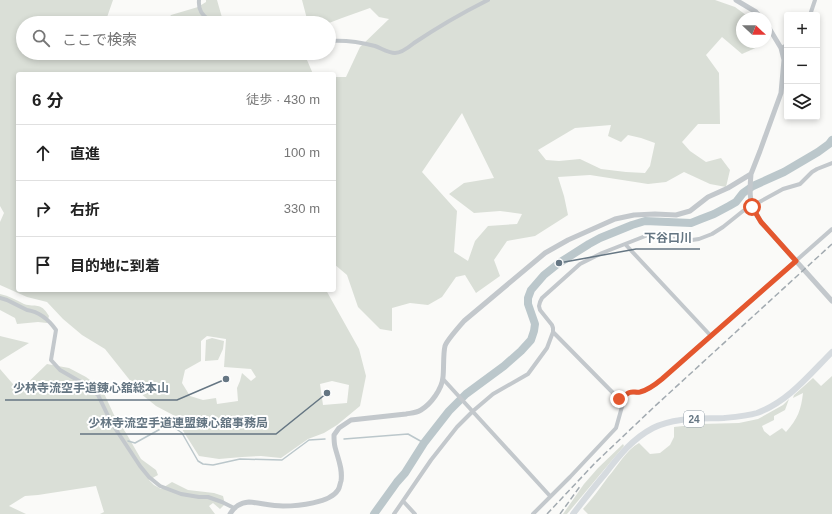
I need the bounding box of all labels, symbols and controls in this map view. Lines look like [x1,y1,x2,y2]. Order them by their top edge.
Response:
north arrow [736,12,772,48]
map controls [784,12,820,120]
button: + [784,12,820,48]
search box [16,16,336,60]
icon: search [30,27,52,49]
text: ここで検索 [62,31,137,48]
button: − [784,48,820,84]
button: layers [784,84,820,120]
text: 6 分 [32,91,63,110]
text: 徒歩 · 430 m [246,92,320,107]
icon: ahead [32,142,54,164]
text: 直進 [70,145,100,162]
text: 100 m [284,145,320,160]
icon: right [32,198,54,220]
route start [743,198,761,216]
text: 右折 [70,201,100,218]
text: 330 m [284,201,320,216]
callout: 下谷口川 [636,225,700,249]
text: 下谷口川 [644,231,692,245]
icon: arrive [32,254,54,276]
text: 目的地に到着 [70,257,160,274]
callout: 少林寺流空手道錬心舘総本山 [5,376,177,400]
text: 少林寺流空手道錬心舘総本山 [13,381,169,395]
route end [610,390,628,408]
callout: 少林寺流空手道連盟錬心舘事務局 [80,410,276,434]
road number: 24 [684,411,704,427]
text: 少林寺流空手道連盟錬心舘事務局 [88,416,268,430]

